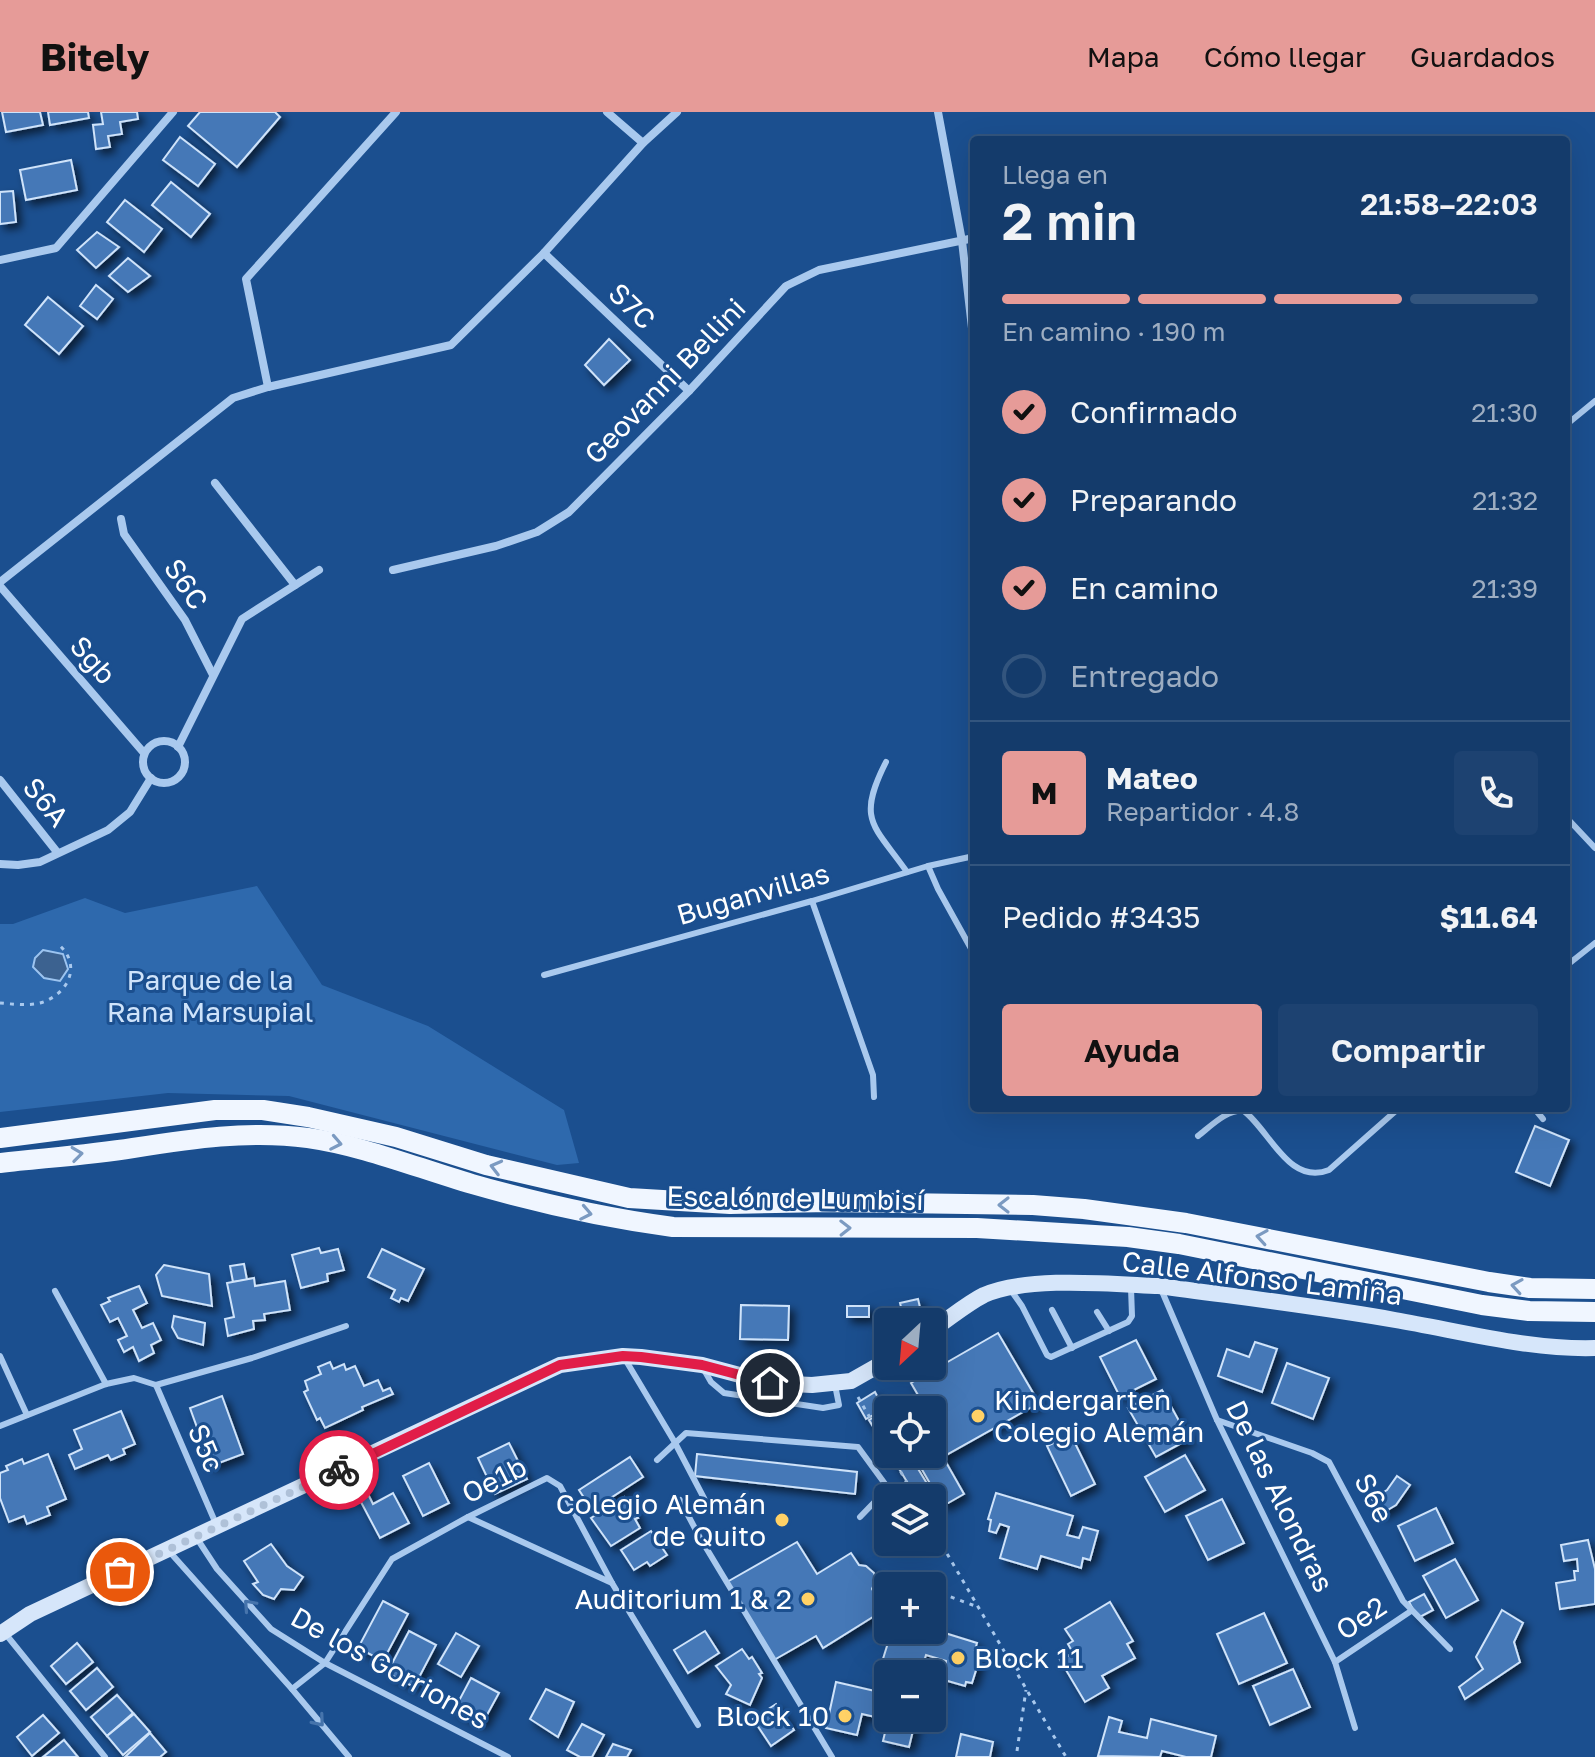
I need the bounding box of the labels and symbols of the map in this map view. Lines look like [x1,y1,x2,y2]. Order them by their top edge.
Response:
street label: S7C [602,276,662,336]
street label: Geovanni Bellini [577,291,752,470]
street label: S6C [158,552,215,615]
street label: Sgb [64,629,123,690]
street label: S6A [17,770,76,833]
street label: Buganvillas [673,856,833,931]
park label: Parque de la Rana Marsupial [107,963,313,1028]
one-way arrow [329,1134,342,1151]
one-way arrow [71,1145,84,1162]
one-way arrow [490,1160,504,1177]
street label: Escalón de Lumbisí [666,1179,925,1216]
one-way arrow [997,1196,1010,1214]
one-way arrow [579,1204,592,1221]
one-way arrow [839,1219,852,1237]
one-way arrow [1255,1229,1269,1246]
street label: Calle Alfonso Lamiña [1120,1244,1404,1311]
one-way arrow [1510,1278,1524,1295]
north arrow [874,1308,946,1380]
pin [736,1349,804,1417]
place label: Kindergarten Colegio Alemán [994,1383,1204,1448]
street label: De las Alondras [1220,1395,1341,1597]
marker: Kindergarten Colegio Alemán [969,1407,987,1425]
street label: S5c [182,1419,231,1477]
courier [299,1430,379,1510]
street label: Oe1b [456,1449,531,1510]
street label: S6e [1348,1468,1401,1528]
place label: Colegio Alemán de Quito [556,1487,766,1552]
marker: Colegio Alemán de Quito [773,1511,791,1529]
pin [86,1538,154,1606]
place label: Auditorium 1 & 2 [574,1582,792,1615]
street label: Oe2 [1329,1589,1392,1646]
marker: Auditorium 1 & 2 [799,1590,817,1608]
one-way arrow [244,1600,259,1614]
street label: De los Gorriones [286,1600,495,1736]
place label: Block 11 [974,1641,1083,1674]
marker: Block 11 [949,1649,967,1667]
place label: Block 10 [716,1699,829,1732]
marker: Block 10 [836,1707,854,1725]
one-way arrow [309,1712,324,1726]

